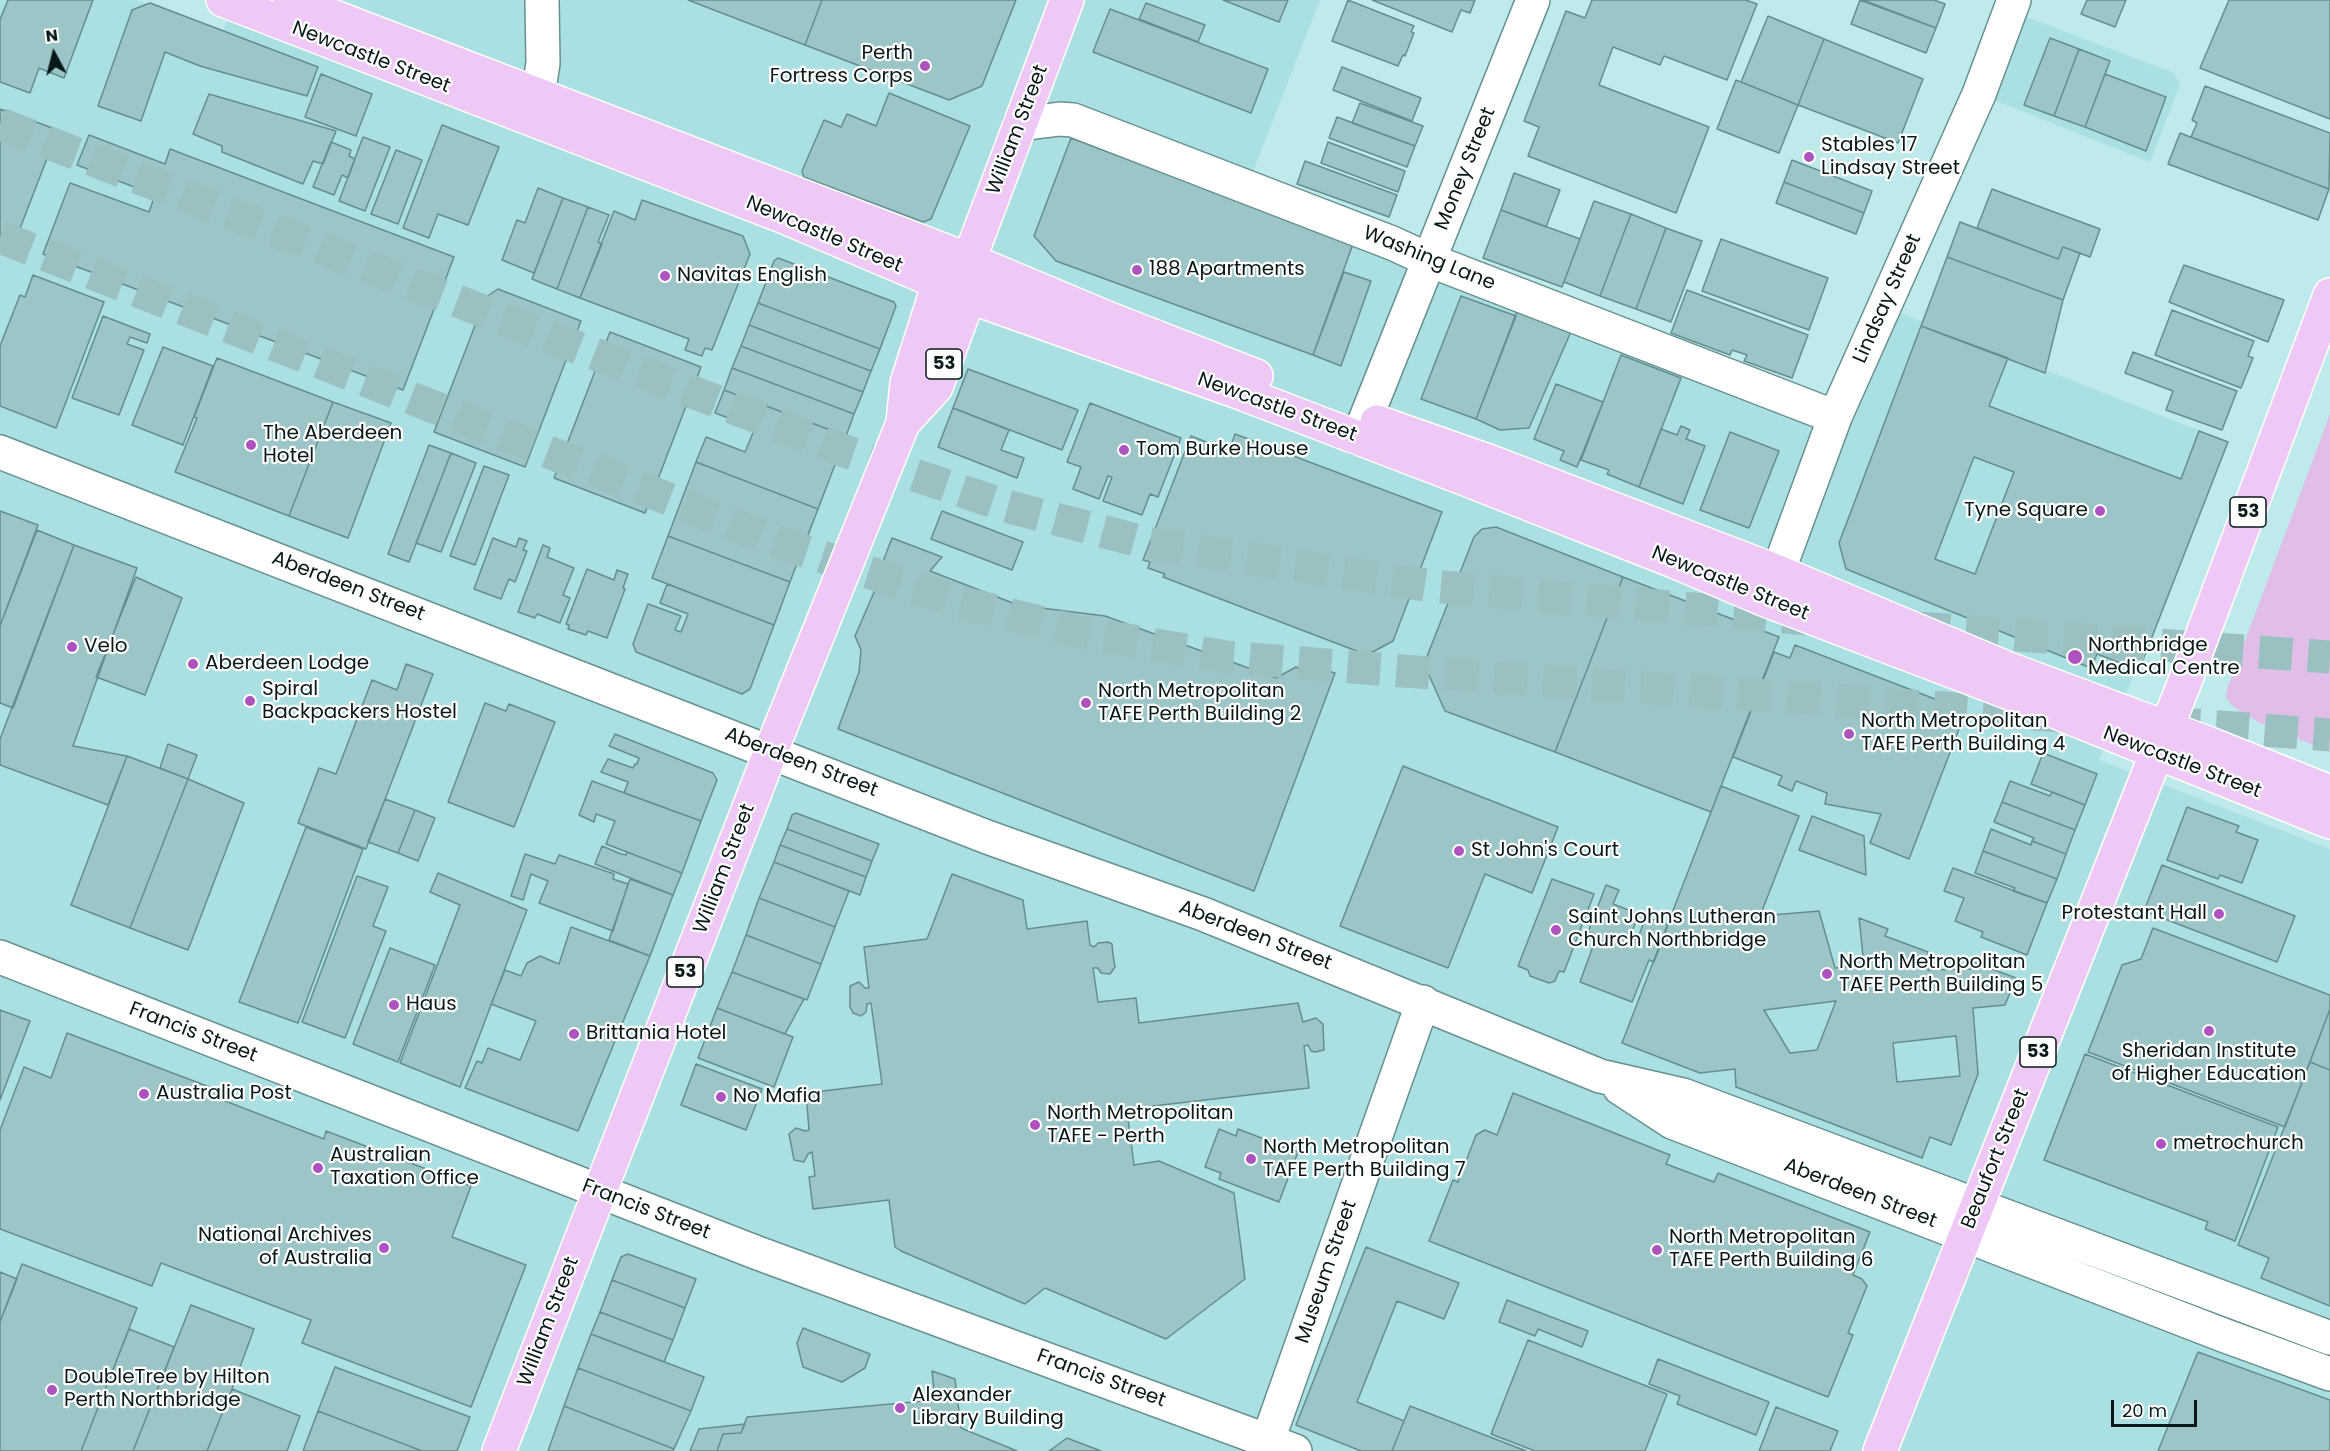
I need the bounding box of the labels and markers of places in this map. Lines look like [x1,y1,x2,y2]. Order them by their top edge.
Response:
place label: Perth Fortress Corps [770,42,913,89]
marker: Perth Fortress Corps [918,59,932,73]
place label: Stables 17 Lindsay Street [1821,134,1960,181]
marker: Stables 17 Lindsay Street [1802,150,1816,164]
place label: 188 Apartments [1149,258,1305,282]
marker: 188 Apartments [1130,263,1144,277]
place label: Navitas English [677,264,827,288]
marker: Navitas English [658,269,672,283]
place label: The Aberdeen Hotel [263,422,402,469]
marker: The Aberdeen Hotel [244,438,258,452]
place label: Tom Burke House [1136,438,1308,462]
marker: Tom Burke House [1117,443,1131,457]
place label: Tyne Square [1964,499,2088,523]
marker: Tyne Square [2093,504,2107,518]
place label: Northbridge Medical Centre [2088,634,2240,681]
place label: Velo [84,635,128,659]
marker: Velo [65,640,79,654]
marker: Northbridge Medical Centre [2066,648,2084,666]
place label: Aberdeen Lodge [205,652,369,676]
marker: Aberdeen Lodge [186,657,200,671]
place label: Spiral Backpackers Hostel [262,678,457,725]
place label: North Metropolitan TAFE Perth Building 2 [1098,680,1301,727]
marker: Spiral Backpackers Hostel [243,694,257,708]
marker: North Metropolitan TAFE Perth Building 2 [1079,696,1093,710]
place label: North Metropolitan TAFE Perth Building 4 [1861,710,2065,757]
marker: North Metropolitan TAFE Perth Building 4 [1842,727,1856,741]
place label: St John's Court [1471,839,1619,863]
marker: St John's Court [1452,844,1466,858]
place label: Protestant Hall [2062,902,2207,926]
place label: Saint Johns Lutheran Church Northbridge [1568,906,1776,953]
marker: Protestant Hall [2212,907,2226,921]
marker: Saint Johns Lutheran Church Northbridge [1549,923,1563,937]
place label: North Metropolitan TAFE Perth Building 5 [1839,951,2043,998]
marker: North Metropolitan TAFE Perth Building 5 [1820,967,1834,981]
place label: Haus [406,993,457,1017]
marker: Haus [387,998,401,1012]
place label: Brittania Hotel [586,1022,727,1046]
marker: Sheridan Institute of Higher Education [2202,1024,2216,1038]
marker: Brittania Hotel [567,1027,581,1041]
place label: Sheridan Institute of Higher Education [2111,1040,2307,1087]
place label: Australia Post [156,1082,292,1106]
place label: No Mafia [733,1085,821,1109]
marker: Australia Post [137,1087,151,1101]
marker: No Mafia [714,1090,728,1104]
place label: North Metropolitan TAFE - Perth [1047,1102,1234,1149]
marker: North Metropolitan TAFE - Perth [1028,1118,1042,1132]
place label: metrochurch [2173,1132,2304,1156]
place label: North Metropolitan TAFE Perth Building 7 [1263,1136,1466,1183]
marker: metrochurch [2154,1137,2168,1151]
place label: Australian Taxation Office [330,1144,479,1191]
marker: North Metropolitan TAFE Perth Building 7 [1244,1152,1258,1166]
marker: Australian Taxation Office [311,1161,325,1175]
place label: National Archives of Australia [198,1224,372,1271]
place label: North Metropolitan TAFE Perth Building 6 [1669,1226,1874,1273]
marker: National Archives of Australia [377,1241,391,1255]
marker: North Metropolitan TAFE Perth Building 6 [1650,1243,1664,1257]
place label: DoubleTree by Hilton Perth Northbridge [64,1366,270,1413]
marker: DoubleTree by Hilton Perth Northbridge [45,1383,59,1397]
place label: Alexander Library Building [912,1384,1064,1431]
marker: Alexander Library Building [893,1401,907,1415]

